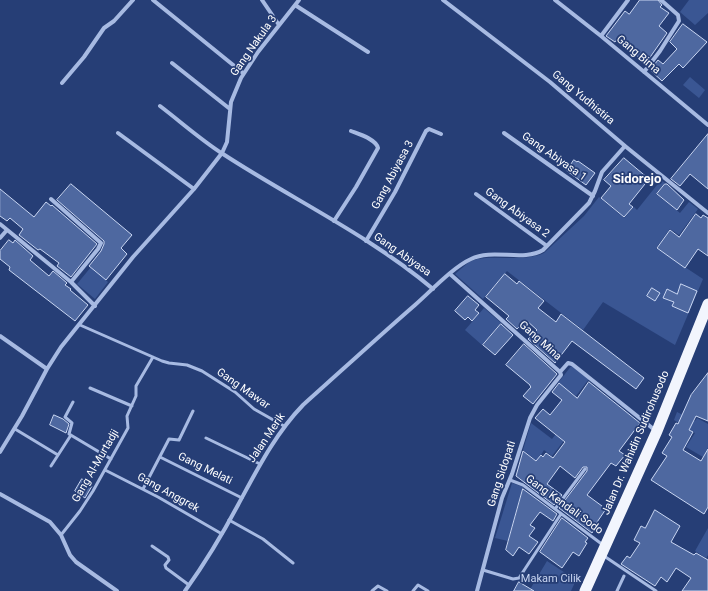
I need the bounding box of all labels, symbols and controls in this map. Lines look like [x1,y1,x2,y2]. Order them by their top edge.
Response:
street label: Gang Nakula 3 [228,13,280,79]
street label: Gang Bima [613,33,663,77]
street label: Gang Yudhistira [549,68,617,128]
street label: Gang Abiyasa 1 [519,130,589,184]
street label: Gang Abiyasa 3 [369,138,417,212]
district label: Sidorejo [613,172,661,188]
street label: Gang Abiyasa 2 [482,185,552,241]
street label: Gang Abiyasa [371,230,433,280]
street label: Gang Mina [516,318,564,364]
street label: Gang Mawar [214,366,272,412]
street label: Jalan Dr. Wahidin Sudirohusodo [600,369,672,517]
street label: Jalan Merik [246,411,288,465]
street label: Gang Al-Murtadji [70,427,122,505]
street label: Gang Sidopati [485,439,519,509]
street label: Gang Melati [176,450,234,488]
street label: Gang Anggrek [135,470,201,516]
street label: Gang Kendali Sodo [523,472,605,538]
park label: Makam Cilik [521,572,581,586]

